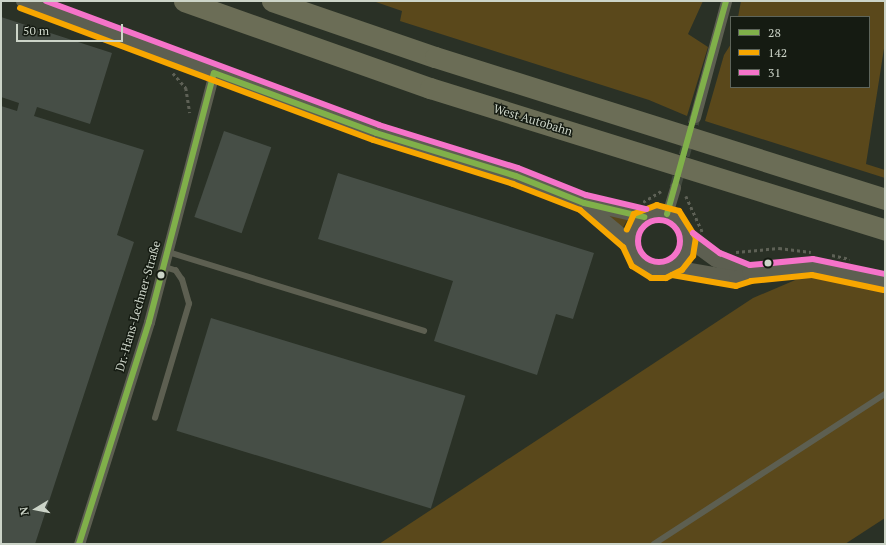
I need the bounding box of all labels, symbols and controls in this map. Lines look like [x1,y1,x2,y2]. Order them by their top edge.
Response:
scale bar [18,16,125,42]
legend [730,16,870,88]
text: 50 m [23,23,49,38]
text: 28 [768,25,781,40]
text: 142 [768,45,787,60]
text: 31 [768,65,781,80]
street label: West Autobahn [492,101,574,139]
street label: Dr.-Hans-Lechner-Straße [112,239,164,373]
unlabelled marker [763,258,773,268]
unlabelled marker [156,270,166,280]
north arrow [16,489,56,529]
text: N [17,506,32,516]

